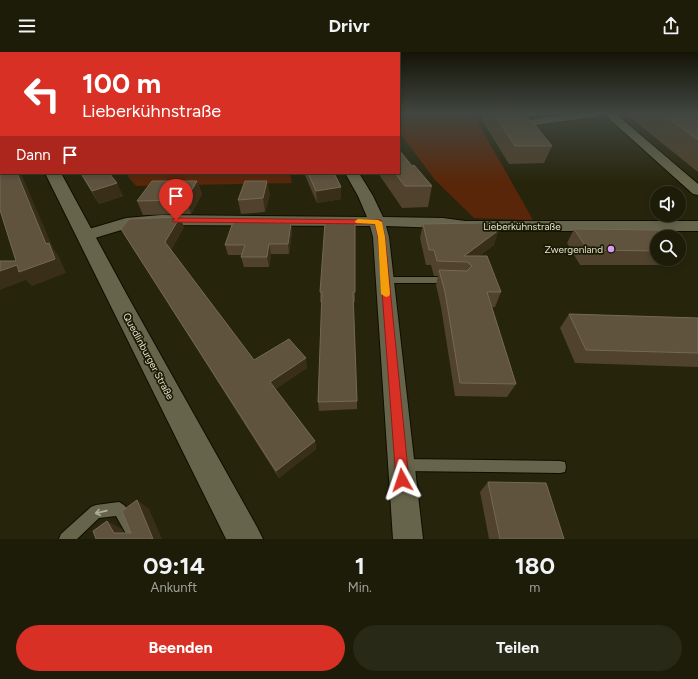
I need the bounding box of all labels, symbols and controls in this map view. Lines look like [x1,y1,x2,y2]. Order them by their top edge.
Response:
icon: menu [16,15,38,37]
text: Drivr [329,15,369,37]
icon: share [660,15,682,37]
text: 100 m [82,66,161,100]
icon: left [16,68,68,120]
text: Lieberkühnstraße [82,100,221,122]
icon: arrive [59,144,81,166]
text: Dann [16,146,51,164]
pin [159,179,193,220]
icon: arrive [165,185,187,207]
map controls [650,186,686,266]
button: sound [650,186,686,222]
street label: Lieberkühnstraße [483,220,561,233]
button: search [650,230,686,266]
place label: Zwergenland [544,243,603,256]
marker: Zwergenland [606,244,616,254]
street label: Quedlinburger Straße [120,311,177,402]
position arrow [381,459,423,501]
one-way arrow [94,509,107,517]
text: 09:14 [143,551,205,580]
text: 1 [355,551,365,580]
text: 180 [515,551,555,580]
text: Ankunft [151,580,197,595]
text: Min. [348,580,372,595]
text: m [529,580,540,595]
button: Beenden [16,625,345,671]
button: Teilen [353,625,682,671]

